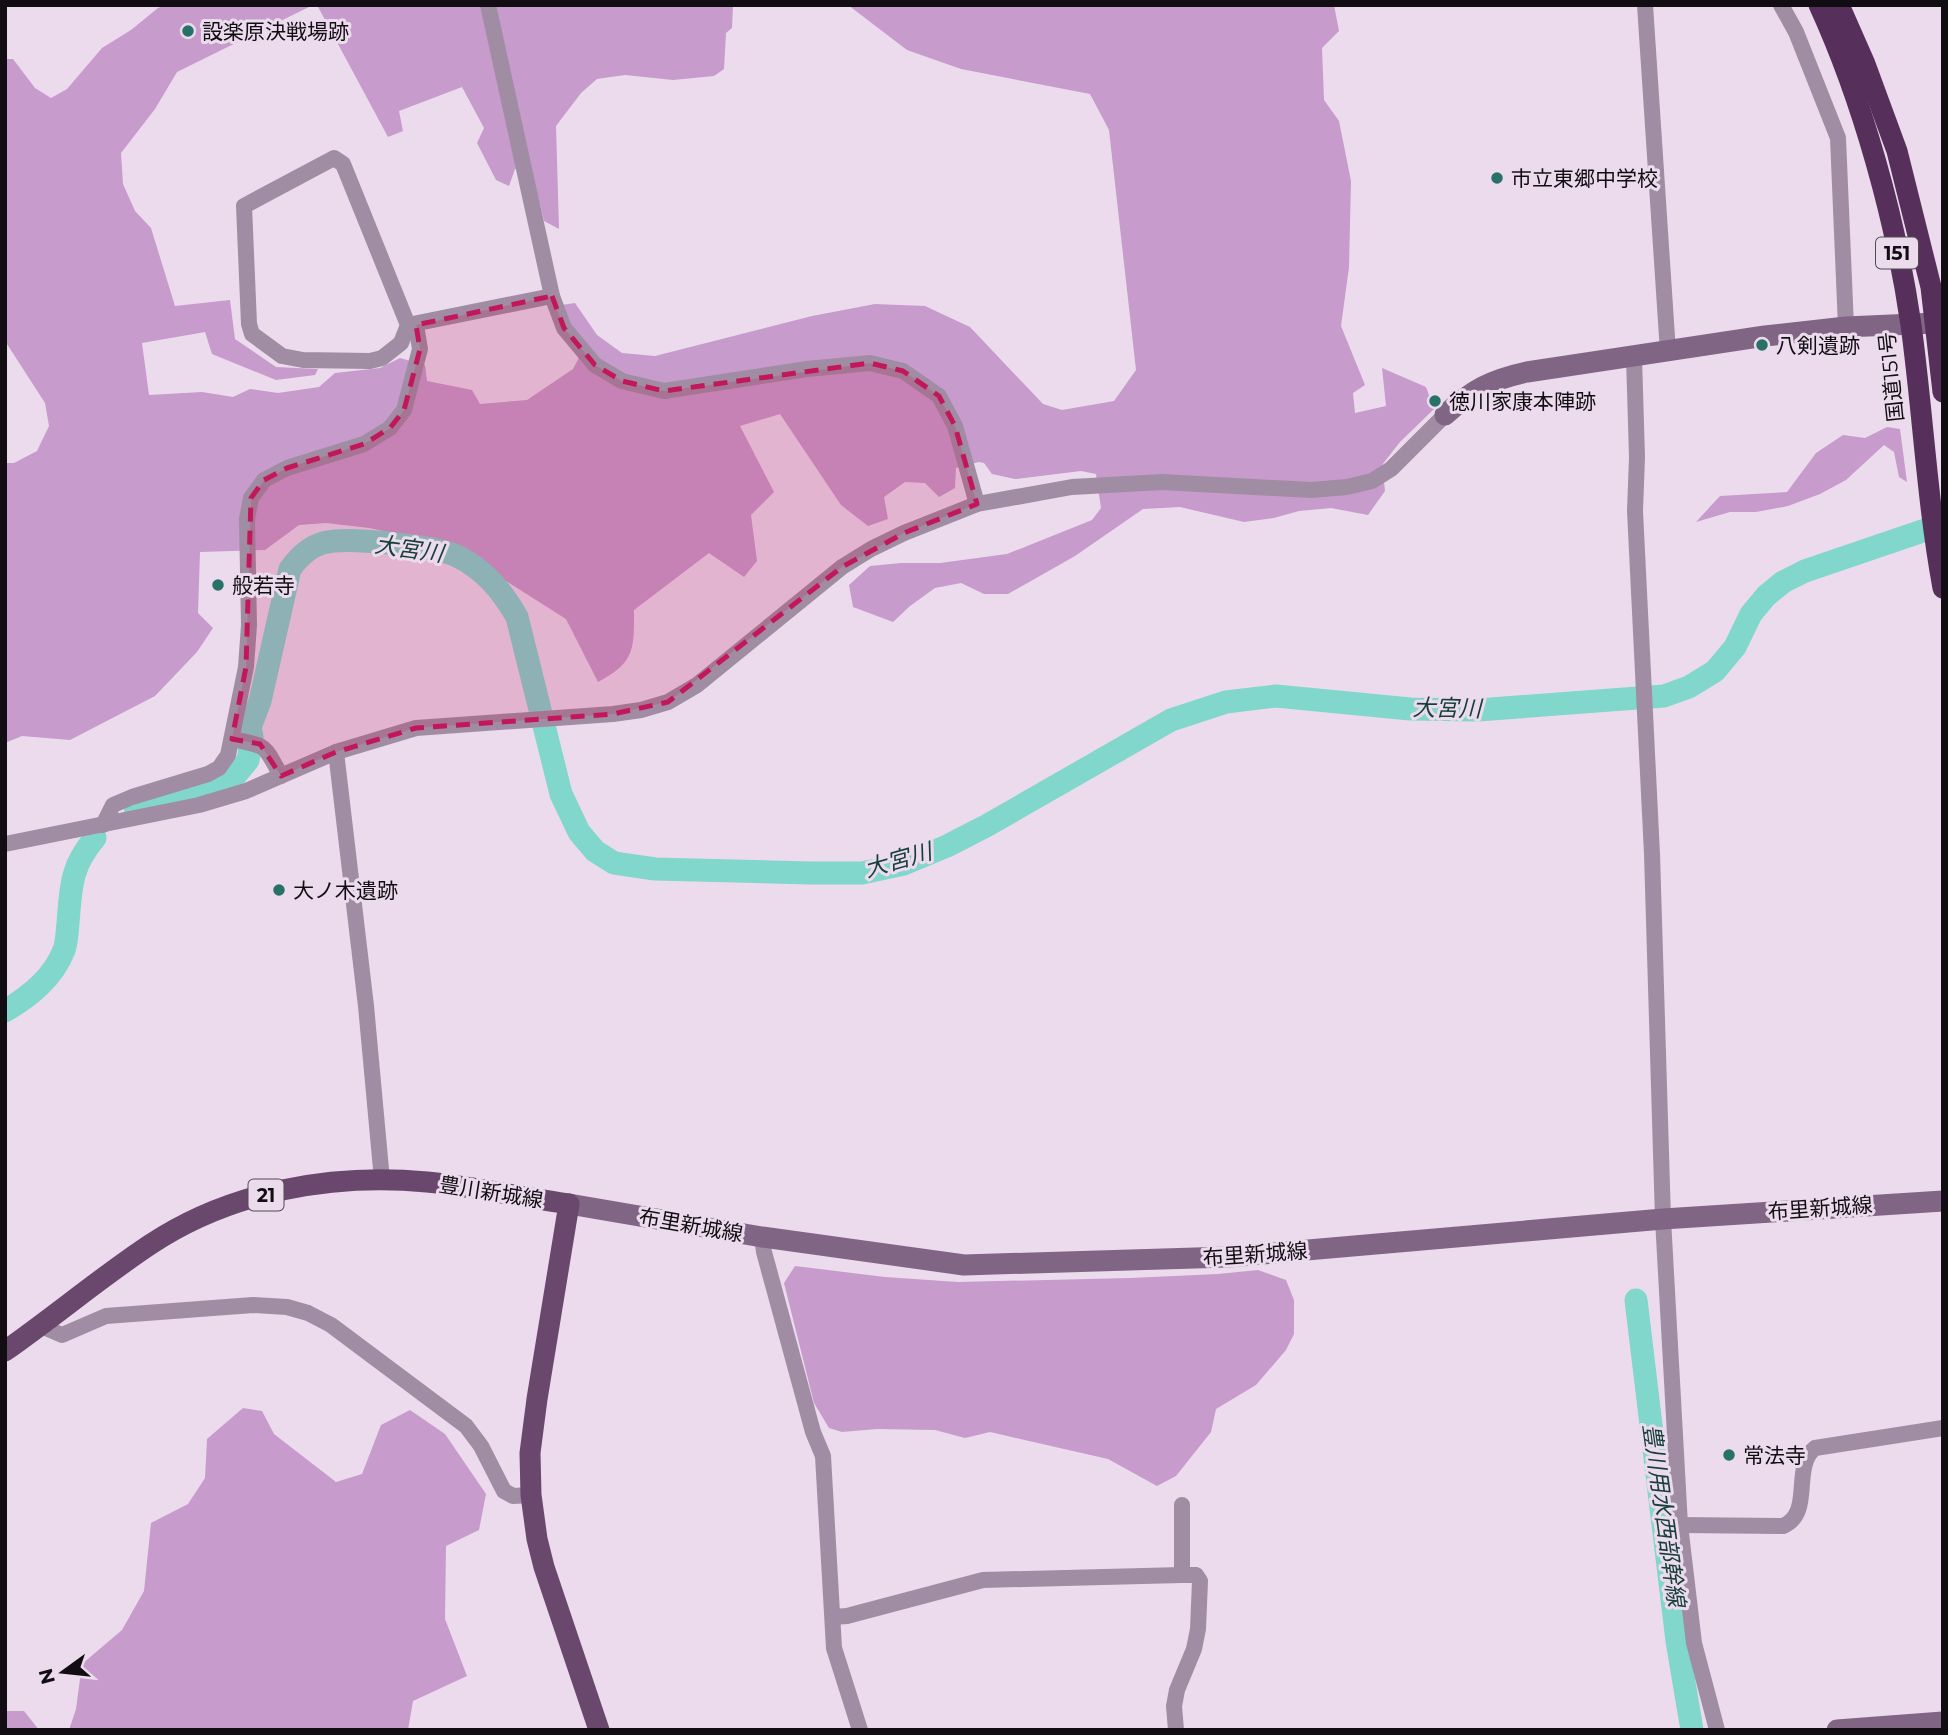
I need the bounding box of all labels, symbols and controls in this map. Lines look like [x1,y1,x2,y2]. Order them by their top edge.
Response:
place label: 設楽原決戦場跡 [202,19,349,44]
marker: 設楽原決戦場跡 [180,23,196,39]
place label: 市立東郷中学校 [1511,166,1658,191]
marker: 市立東郷中学校 [1489,170,1505,186]
road number: 151 [1876,238,1918,268]
street label: 国道151号 [1874,331,1908,423]
place label: 八剣遺跡 [1776,333,1860,358]
marker: 八剣遺跡 [1754,337,1770,353]
place label: 徳川家康本陣跡 [1449,389,1596,414]
marker: 徳川家康本陣跡 [1427,393,1443,409]
water label: 大宮川 [373,530,448,568]
place label: 般若寺 [232,573,295,598]
marker: 般若寺 [210,577,226,593]
water label: 大宮川 [1412,693,1485,723]
water label: 大宮川 [861,836,938,883]
place label: 大ノ木遺跡 [293,878,398,903]
marker: 大ノ木遺跡 [271,882,287,898]
street label: 豊川新城線 [437,1171,545,1213]
road number: 21 [248,1180,284,1210]
street label: 布里新城線 [1767,1192,1873,1224]
street label: 布里新城線 [637,1204,745,1246]
street label: 布里新城線 [1202,1238,1308,1270]
water label: 豊川用水西部幹線 [1637,1422,1691,1611]
place label: 常法寺 [1743,1443,1806,1468]
marker: 常法寺 [1721,1447,1737,1463]
north arrow [28,1637,98,1707]
text: N [34,1666,60,1687]

